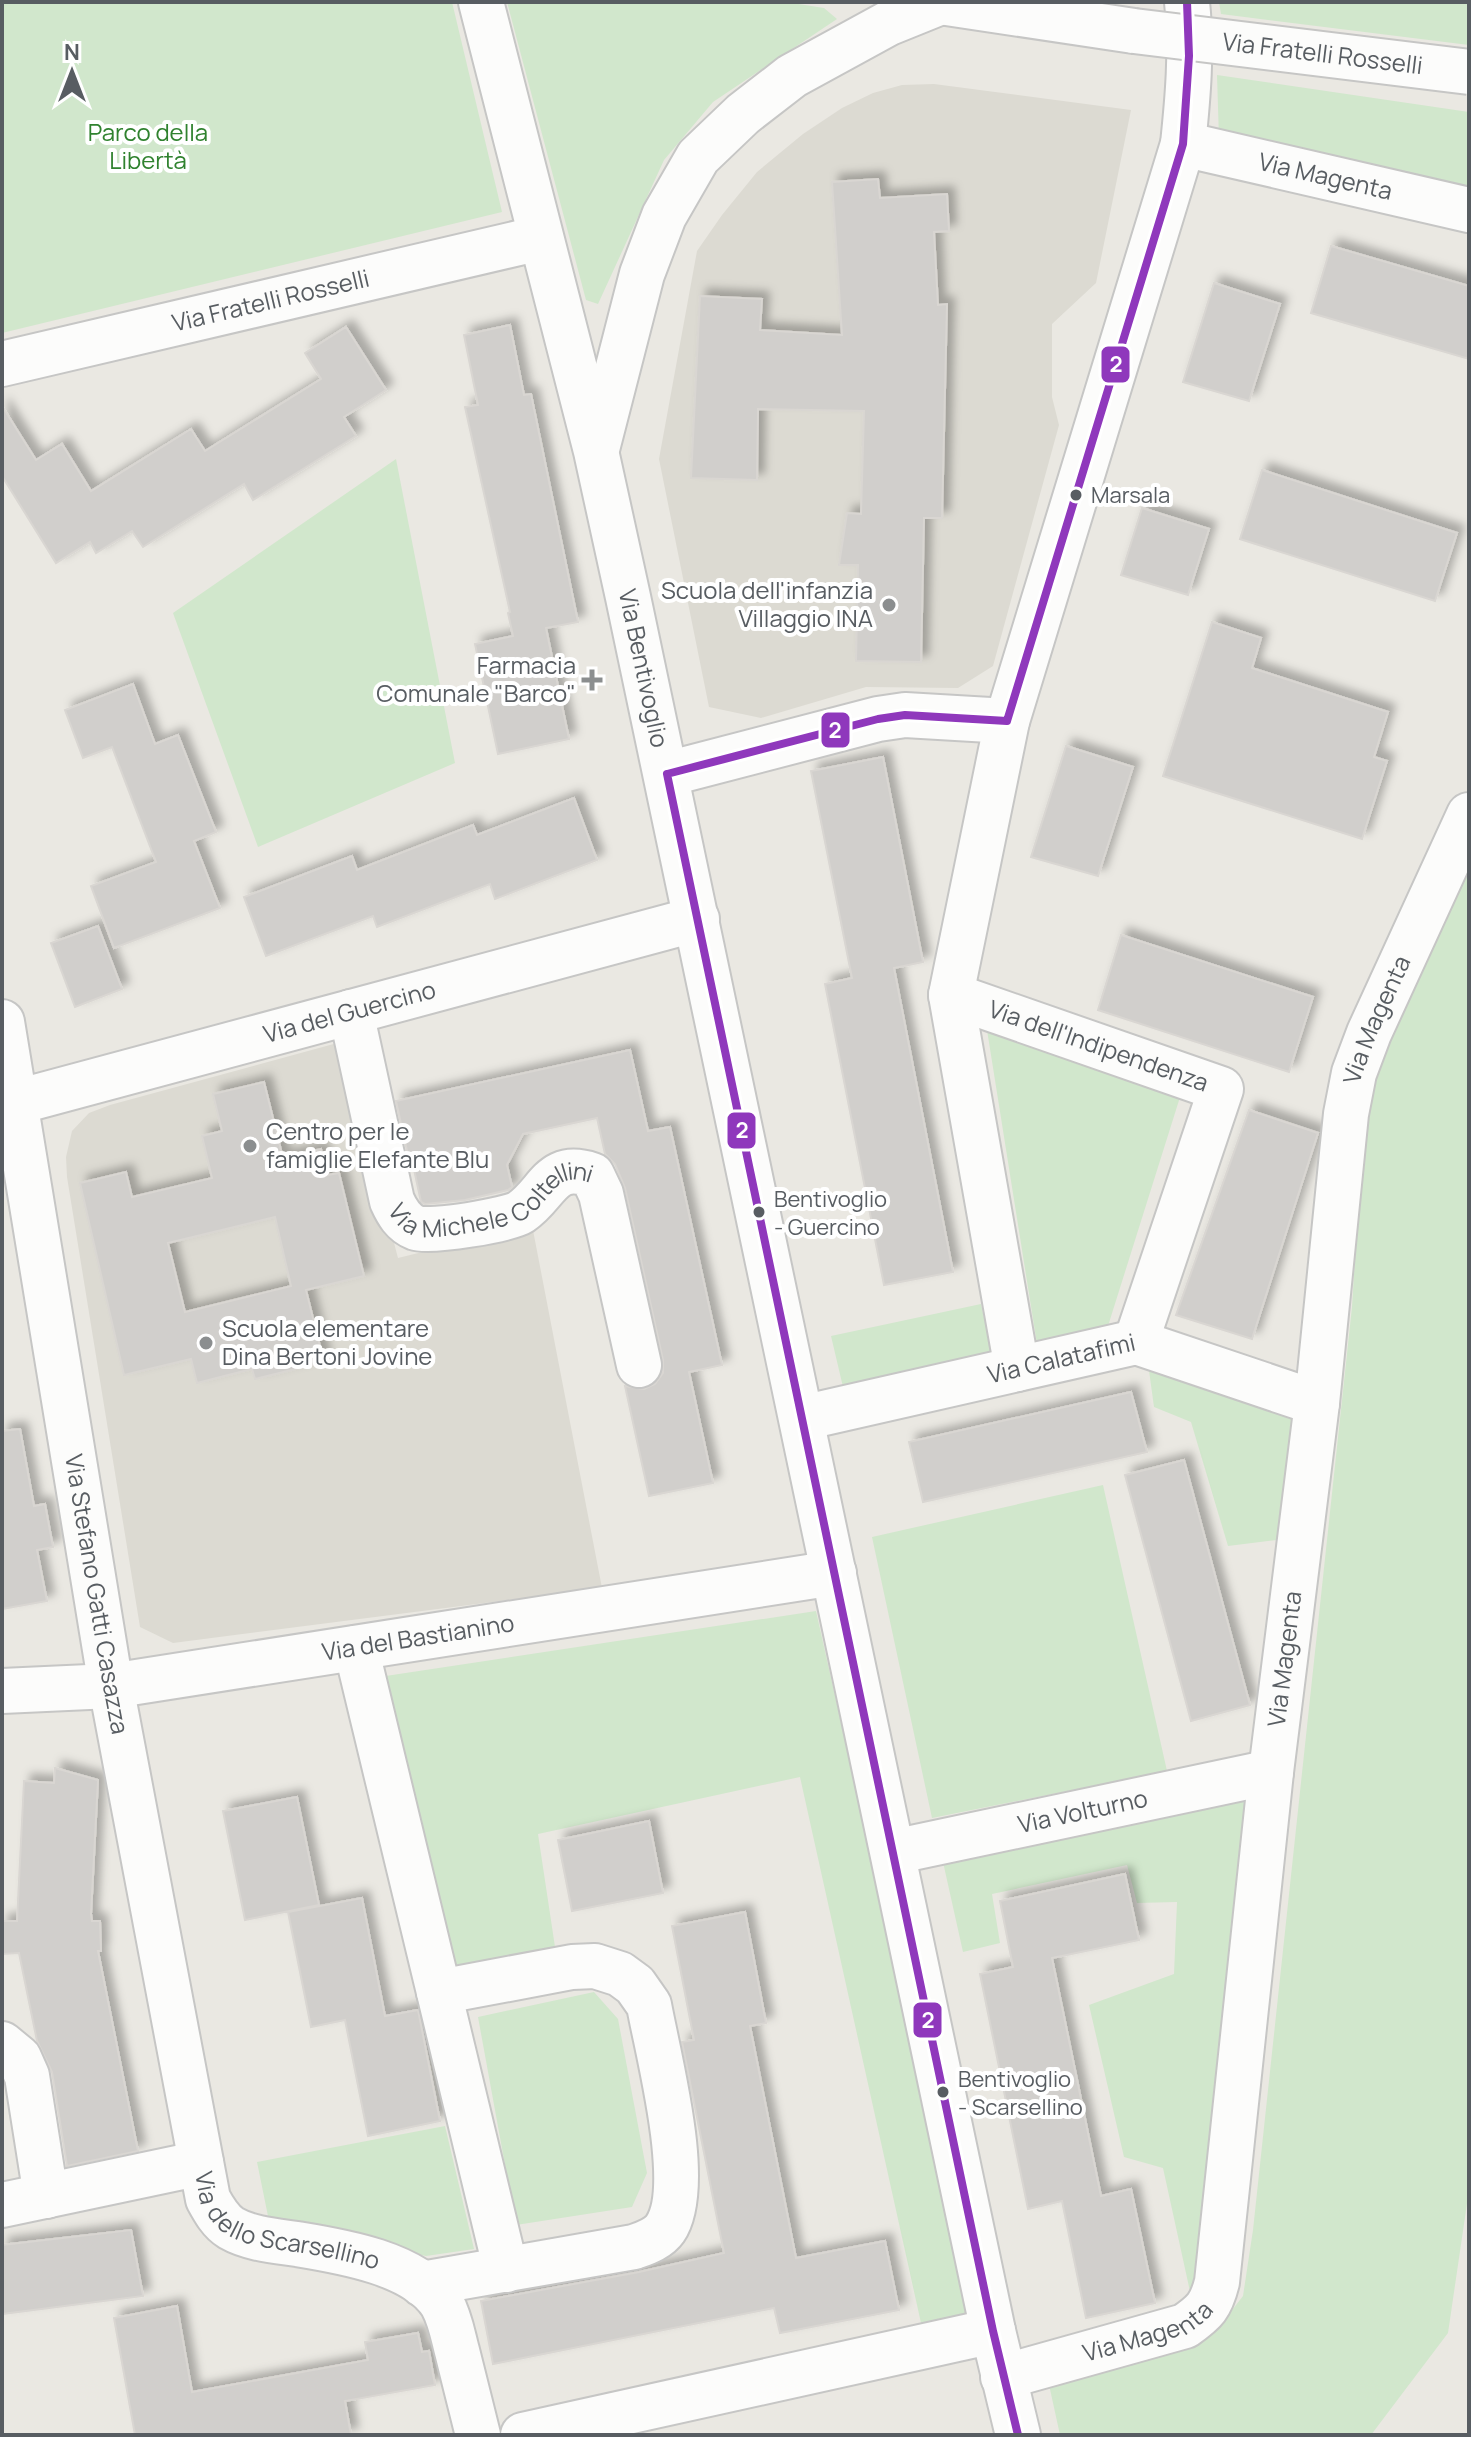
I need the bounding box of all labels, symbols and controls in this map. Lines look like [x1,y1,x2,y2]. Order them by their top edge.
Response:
street label: Via Fratelli Rosselli [1221,24,1425,81]
north arrow [32,32,112,112]
text: N [64,37,80,67]
park label: Parco della Libertà [88,115,208,176]
street label: Via Magenta [1255,144,1396,207]
street label: Via Fratelli Rosselli [169,261,372,339]
line badge: 2 [1100,345,1131,384]
text: 2 [1109,349,1123,379]
place label: Marsala [1091,480,1170,510]
marker: Marsala [1068,487,1084,503]
place label: Scuola dell'infanzia Villaggio INA [661,573,873,634]
street label: Via Bentivoglio [612,586,677,750]
marker: Scuola dell'infanzia Villaggio INA [880,596,898,614]
place label: Farmacia Comunale "Barco" [376,648,576,709]
marker: Farmacia Comunale "Barco" [583,671,601,689]
line badge: 2 [820,711,851,749]
text: 2 [828,715,842,745]
street label: Via Magenta [1334,950,1417,1086]
street label: Via del Guercino [259,972,439,1050]
street label: Via dell'Indipendenza [984,991,1213,1098]
line badge: 2 [726,1111,757,1150]
place label: Centro per le famiglie Elefante Blu [266,1114,489,1175]
text: 2 [735,1115,749,1145]
marker: Centro per le famiglie Elefante Blu [241,1137,259,1155]
street label: Via Michele Coltellini [381,1153,598,1244]
place label: Bentivoglio - Guercino [774,1184,887,1242]
marker: Bentivoglio - Guercino [751,1204,767,1220]
place label: Scuola elementare Dina Bertoni Jovine [222,1311,432,1372]
street label: Via Calatafimi [984,1325,1138,1390]
marker: Scuola elementare Dina Bertoni Jovine [197,1334,215,1352]
street label: Via Stefano Gatti Casazza [58,1452,138,1737]
street label: Via Magenta [1259,1589,1308,1728]
street label: Via del Bastianino [320,1605,516,1668]
street label: Via Volturno [1015,1781,1150,1840]
line badge: 2 [912,2001,943,2039]
text: 2 [921,2005,935,2035]
place label: Bentivoglio - Scarsellino [958,2064,1083,2122]
marker: Bentivoglio - Scarsellino [935,2084,951,2100]
street label: Via dello Scarsellino [188,2168,384,2277]
street label: Via Magenta [1079,2294,1220,2369]

